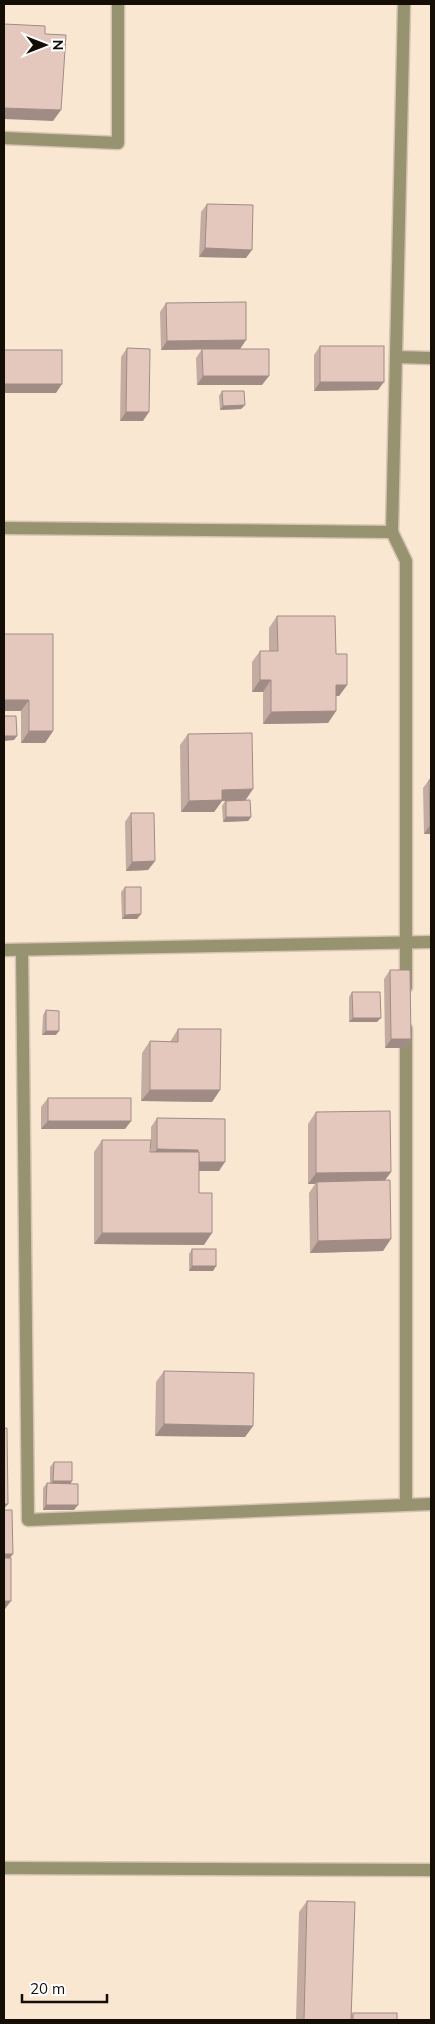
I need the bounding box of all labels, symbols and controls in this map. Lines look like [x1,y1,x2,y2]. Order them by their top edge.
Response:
north arrow [20,20,70,70]
text: N [49,40,67,50]
scale bar [22,1972,108,2004]
text: 20 m [30,1979,65,1998]

